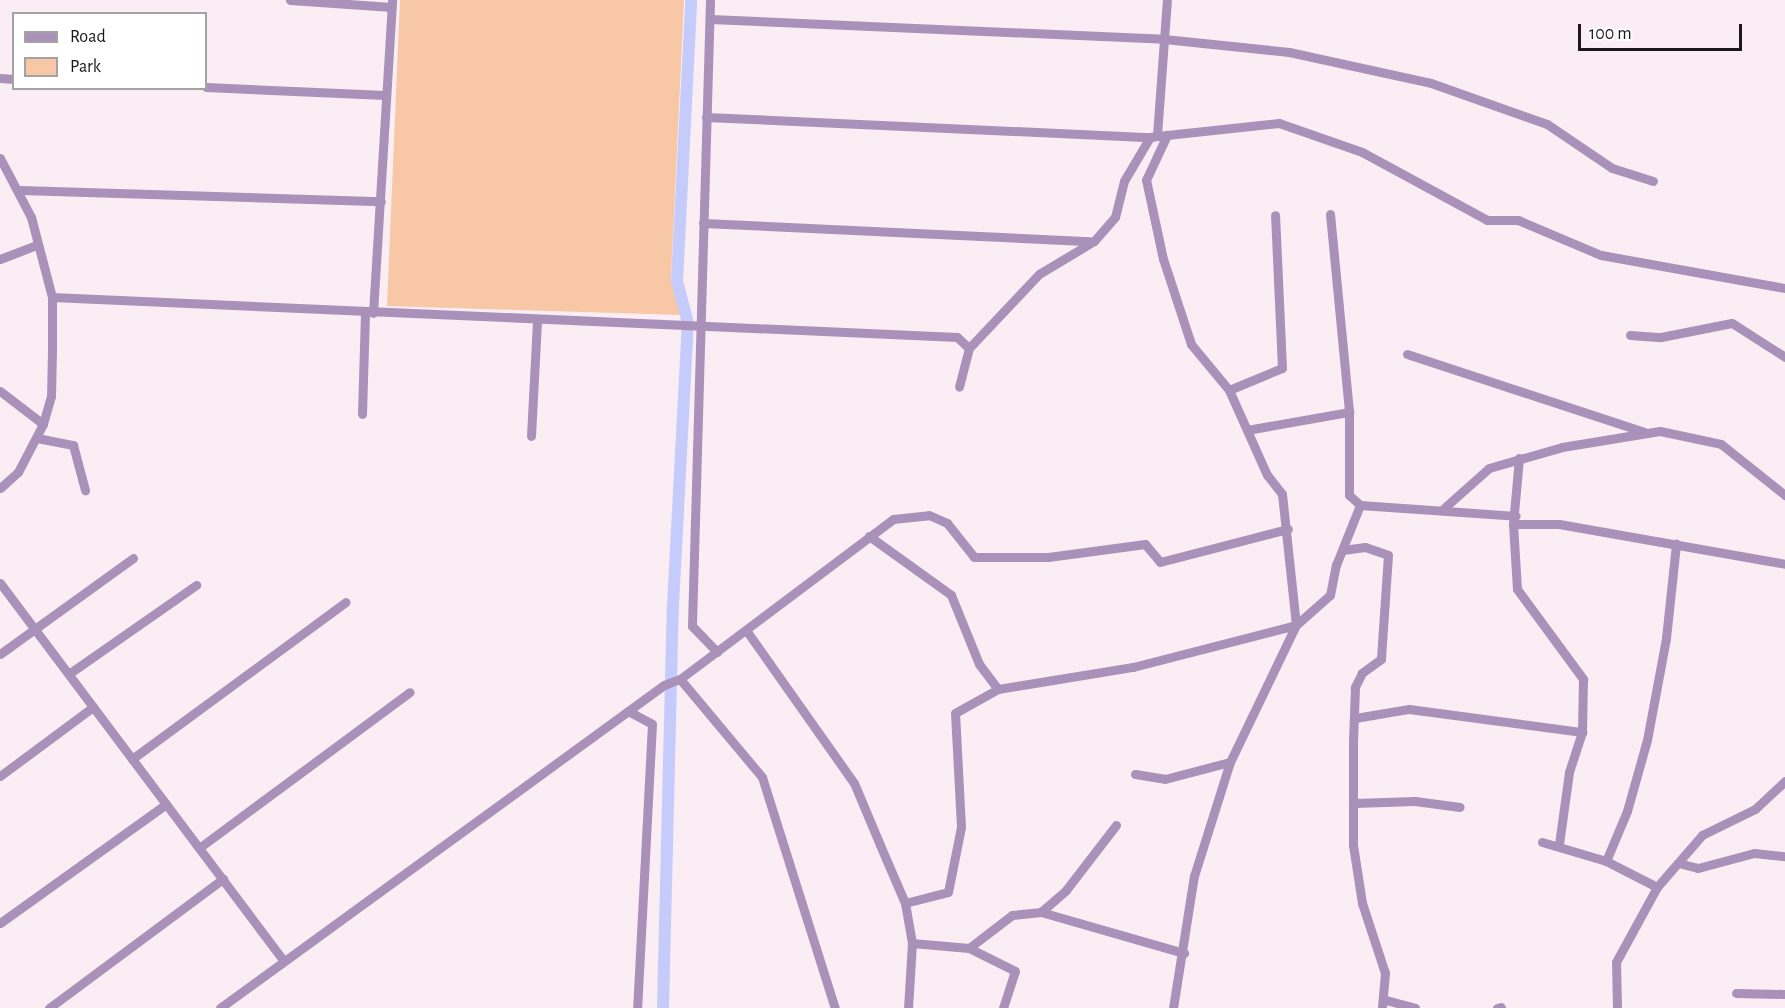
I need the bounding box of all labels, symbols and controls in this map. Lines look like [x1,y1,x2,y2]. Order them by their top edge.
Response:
legend [12,12,207,90]
scale bar [1581,12,1744,50]
text: 100 m [1589,25,1632,43]
text: Road [70,28,106,46]
text: Park [70,58,101,76]

